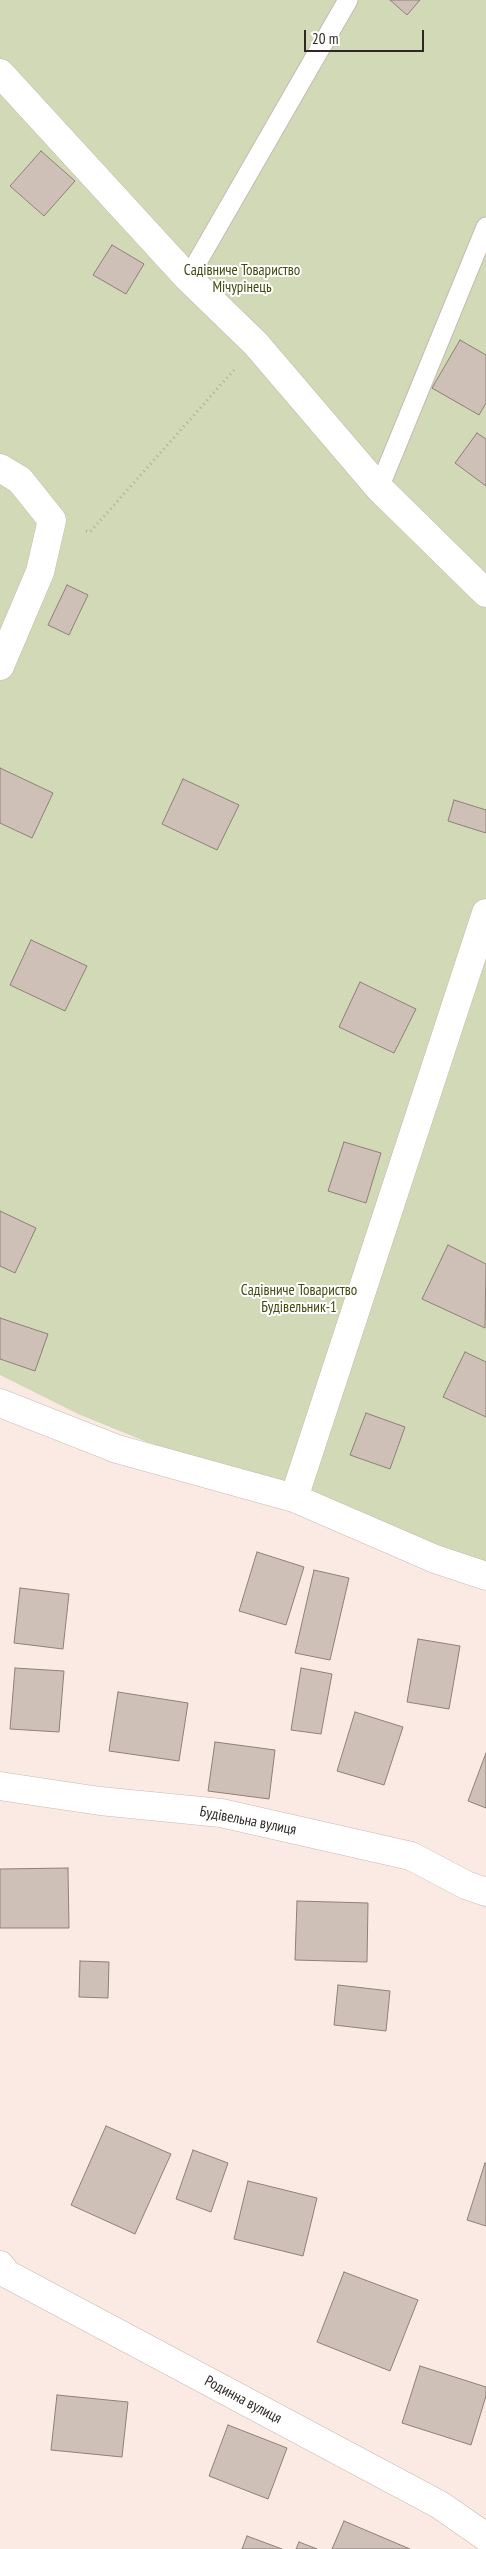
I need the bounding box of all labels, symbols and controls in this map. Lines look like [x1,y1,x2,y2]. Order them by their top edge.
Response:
scale bar [306,20,426,52]
text: 20 m [312,29,338,48]
park label: Садівниче Товариство Мічурінець [184,262,300,297]
park label: Садівниче Товариство Будівельник-1 [241,1282,357,1317]
street label: Будівельна вулиця [198,1803,298,1839]
street label: Родинна вулиця [201,2372,285,2428]

